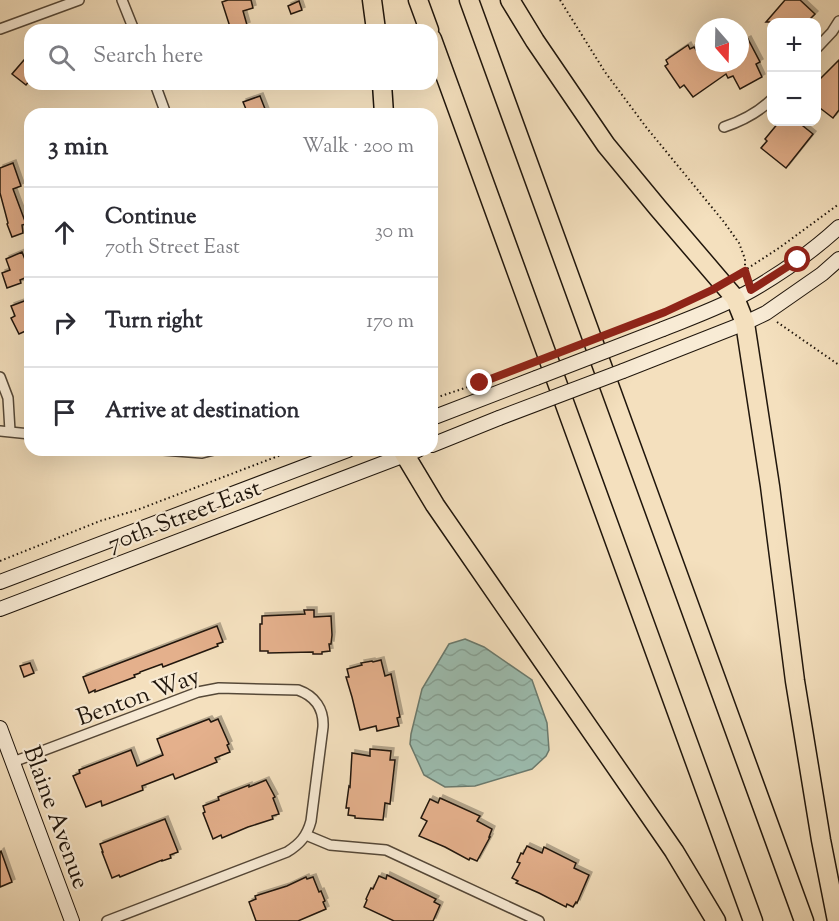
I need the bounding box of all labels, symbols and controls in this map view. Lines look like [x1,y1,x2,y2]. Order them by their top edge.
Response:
north arrow [695,18,749,72]
map controls [767,18,821,126]
button: + [767,18,821,72]
search box [24,24,438,90]
icon: search [45,41,78,74]
text: Search here [93,41,203,73]
button: − [767,72,821,126]
text: 3 min [48,129,108,166]
text: Walk · 200 m [302,133,414,162]
text: Continue [105,202,196,234]
icon: ahead [48,216,81,249]
text: 30 m [375,218,414,247]
text: 70th Street East [105,234,240,263]
route start [784,246,810,272]
icon: right [48,306,81,339]
text: Turn right [105,306,202,338]
text: 170 m [366,308,414,337]
route end [466,369,492,395]
icon: arrive [48,396,81,429]
text: Arrive at destination [105,396,300,428]
street label: 70th Street East [103,472,266,562]
street label: Benton Way [72,660,205,736]
street label: Blaine Avenue [13,741,97,894]

